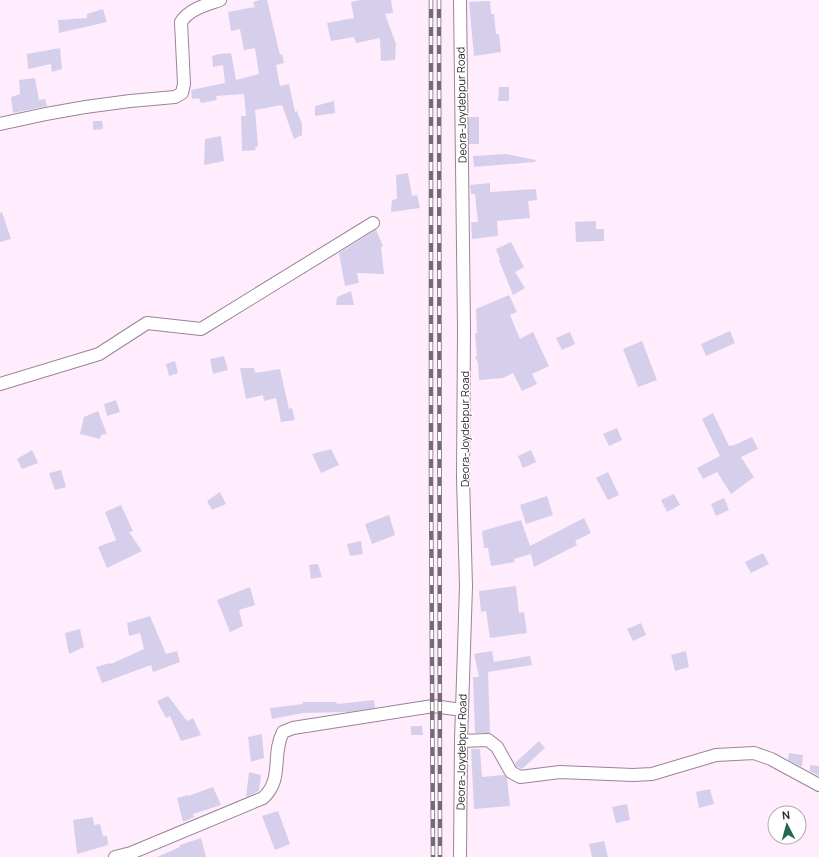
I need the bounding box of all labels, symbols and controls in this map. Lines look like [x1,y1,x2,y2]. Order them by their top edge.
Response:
street label: Deora-Joydebpur Road [452,47,470,163]
street label: Deora-Joydebpur Road [457,371,472,487]
street label: Deora-Joydebpur Road [452,694,470,810]
north arrow [767,805,807,845]
text: N [781,807,791,822]

